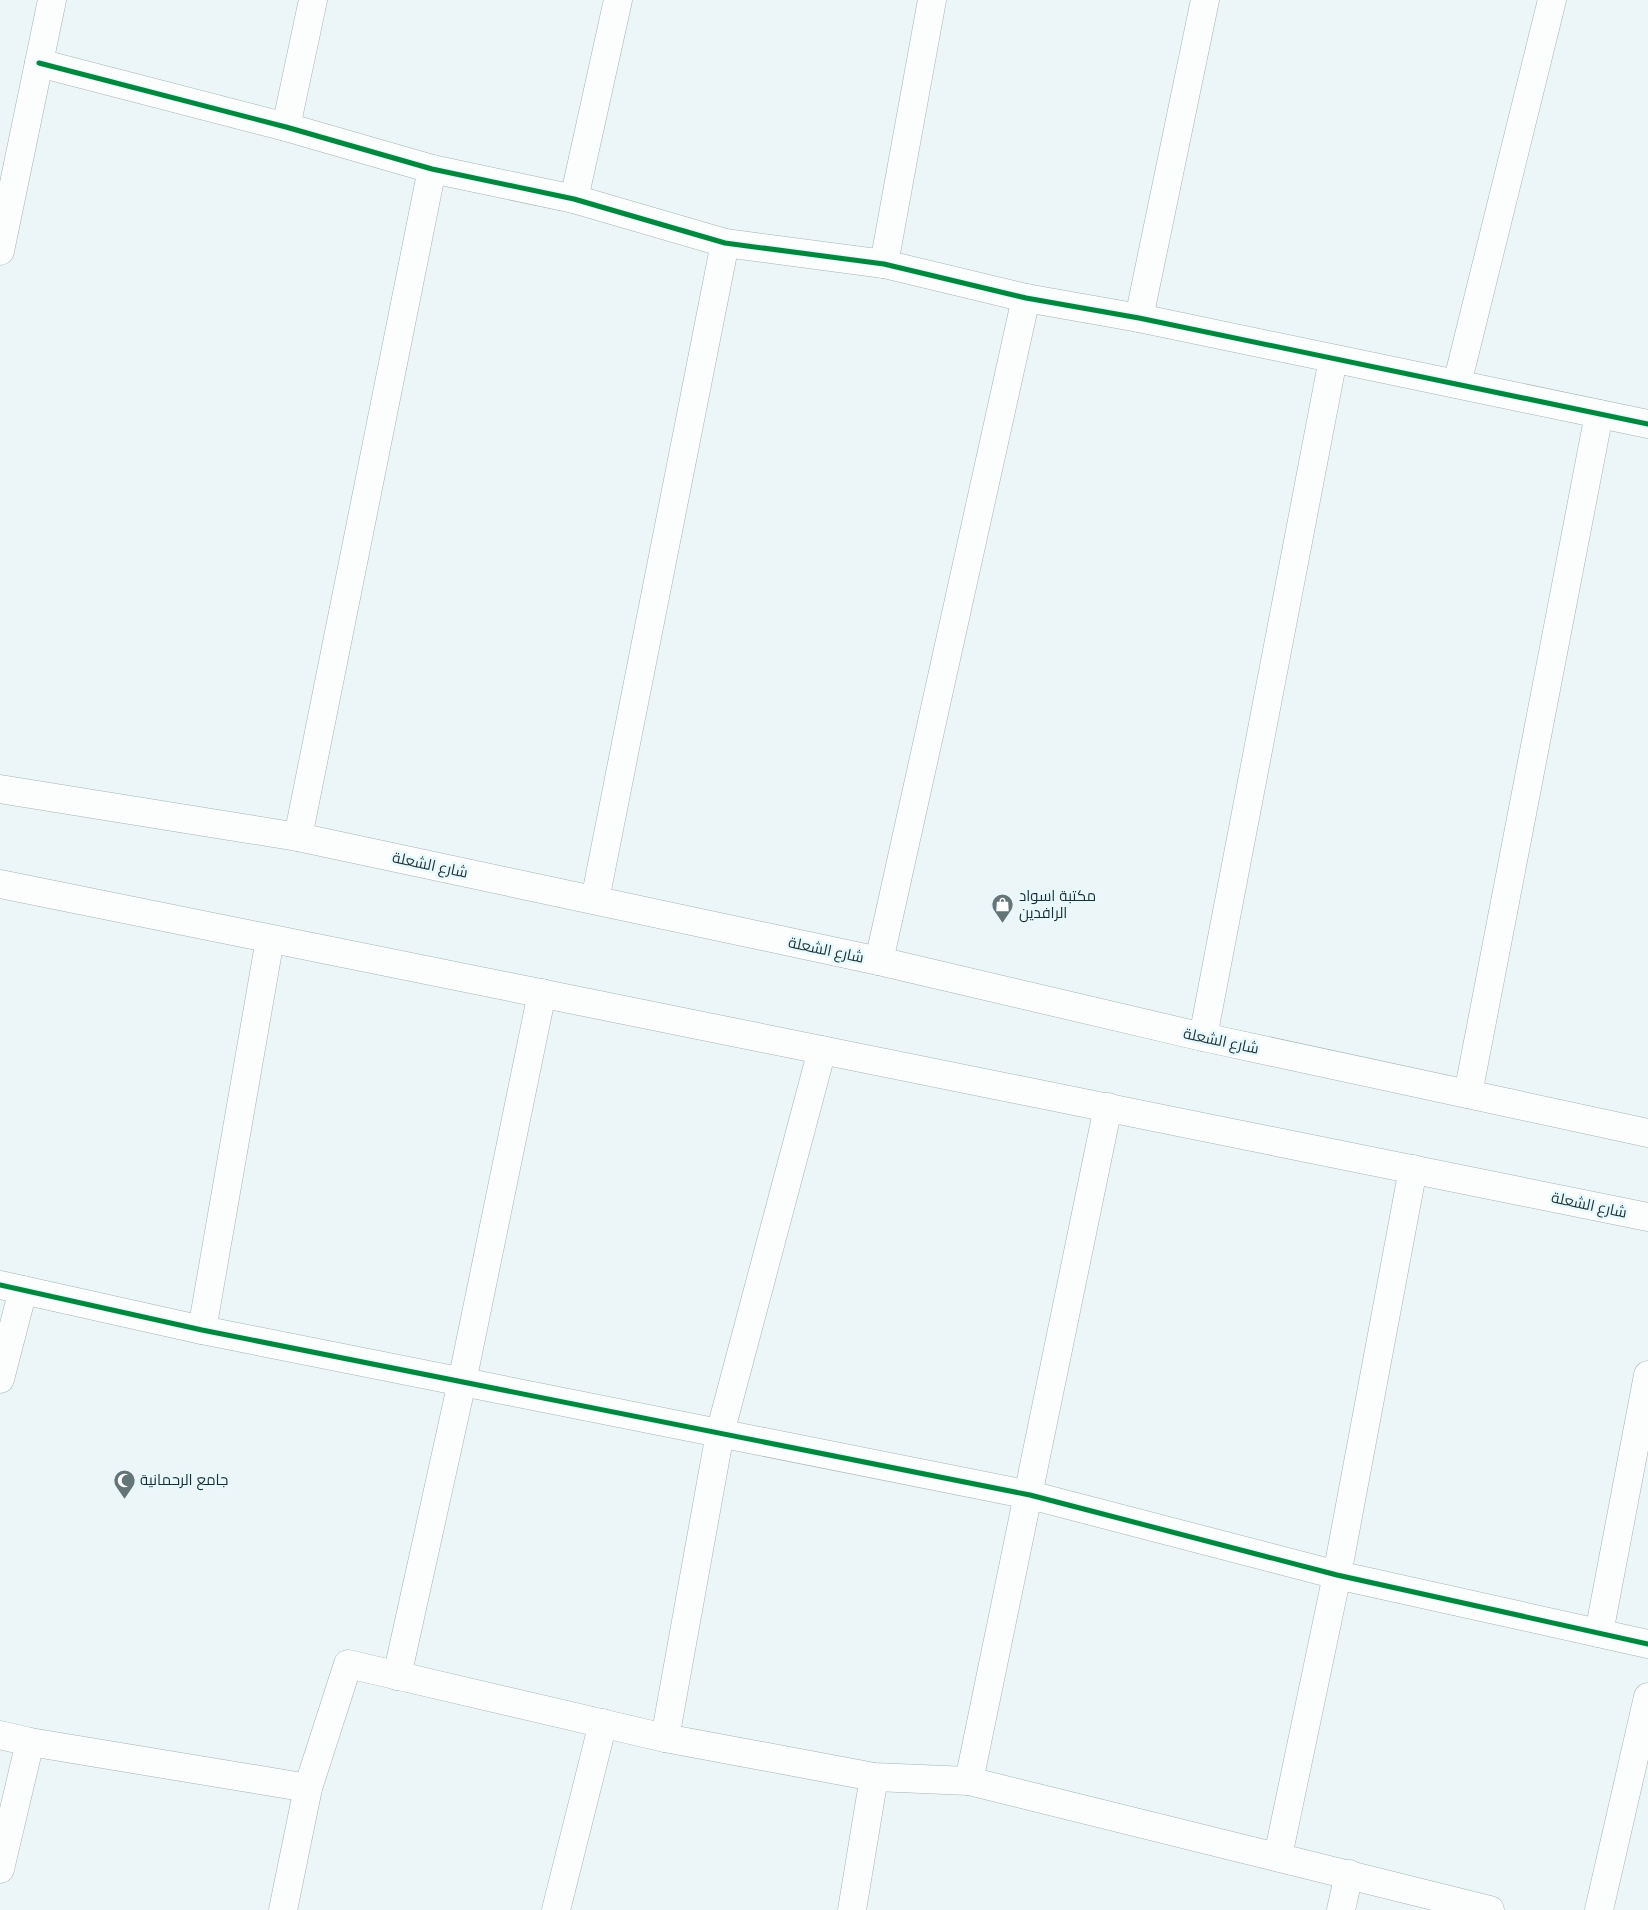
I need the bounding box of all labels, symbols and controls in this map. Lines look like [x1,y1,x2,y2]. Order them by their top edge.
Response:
street label: شارع الشعلة [390,847,470,884]
place label: مكتبة اسواد الرافدين [1019,886,1096,923]
shop icon: مكتبة اسواد الرافدين [991,893,1015,924]
street label: شارع الشعلة [786,932,866,969]
street label: شارع الشعلة [1181,1023,1261,1060]
street label: شارع الشعلة [1549,1187,1629,1224]
mosque icon: جامع الرحمانية [112,1468,136,1499]
place label: جامع الرحمانية [140,1470,228,1491]

